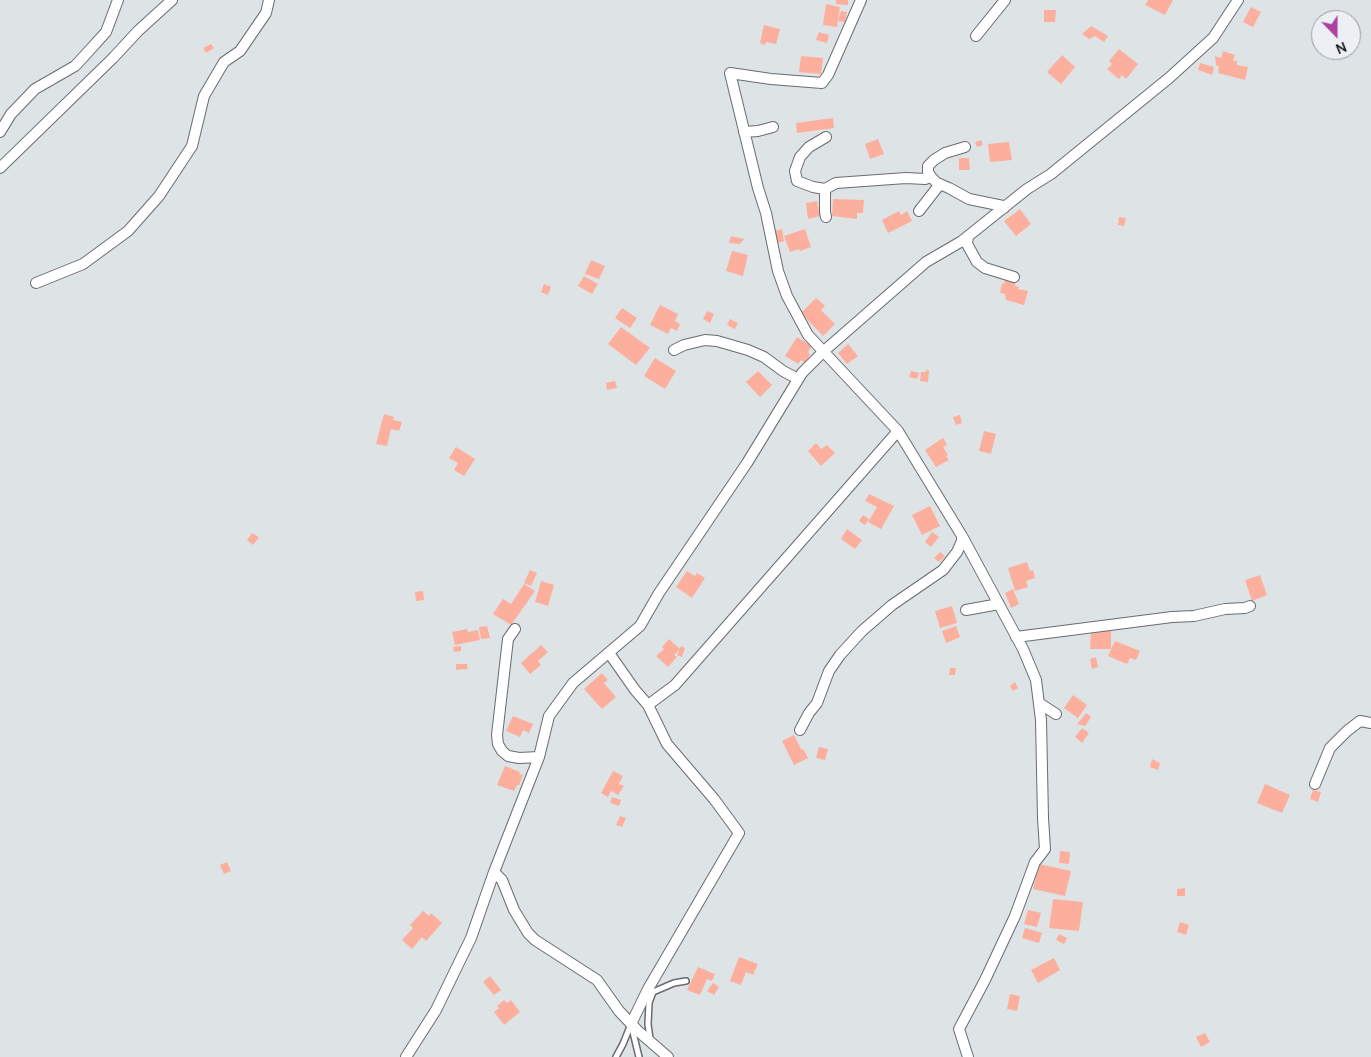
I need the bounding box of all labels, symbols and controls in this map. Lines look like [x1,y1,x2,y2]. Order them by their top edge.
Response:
north arrow [1311,10,1361,60]
text: N [1333,38,1350,59]

